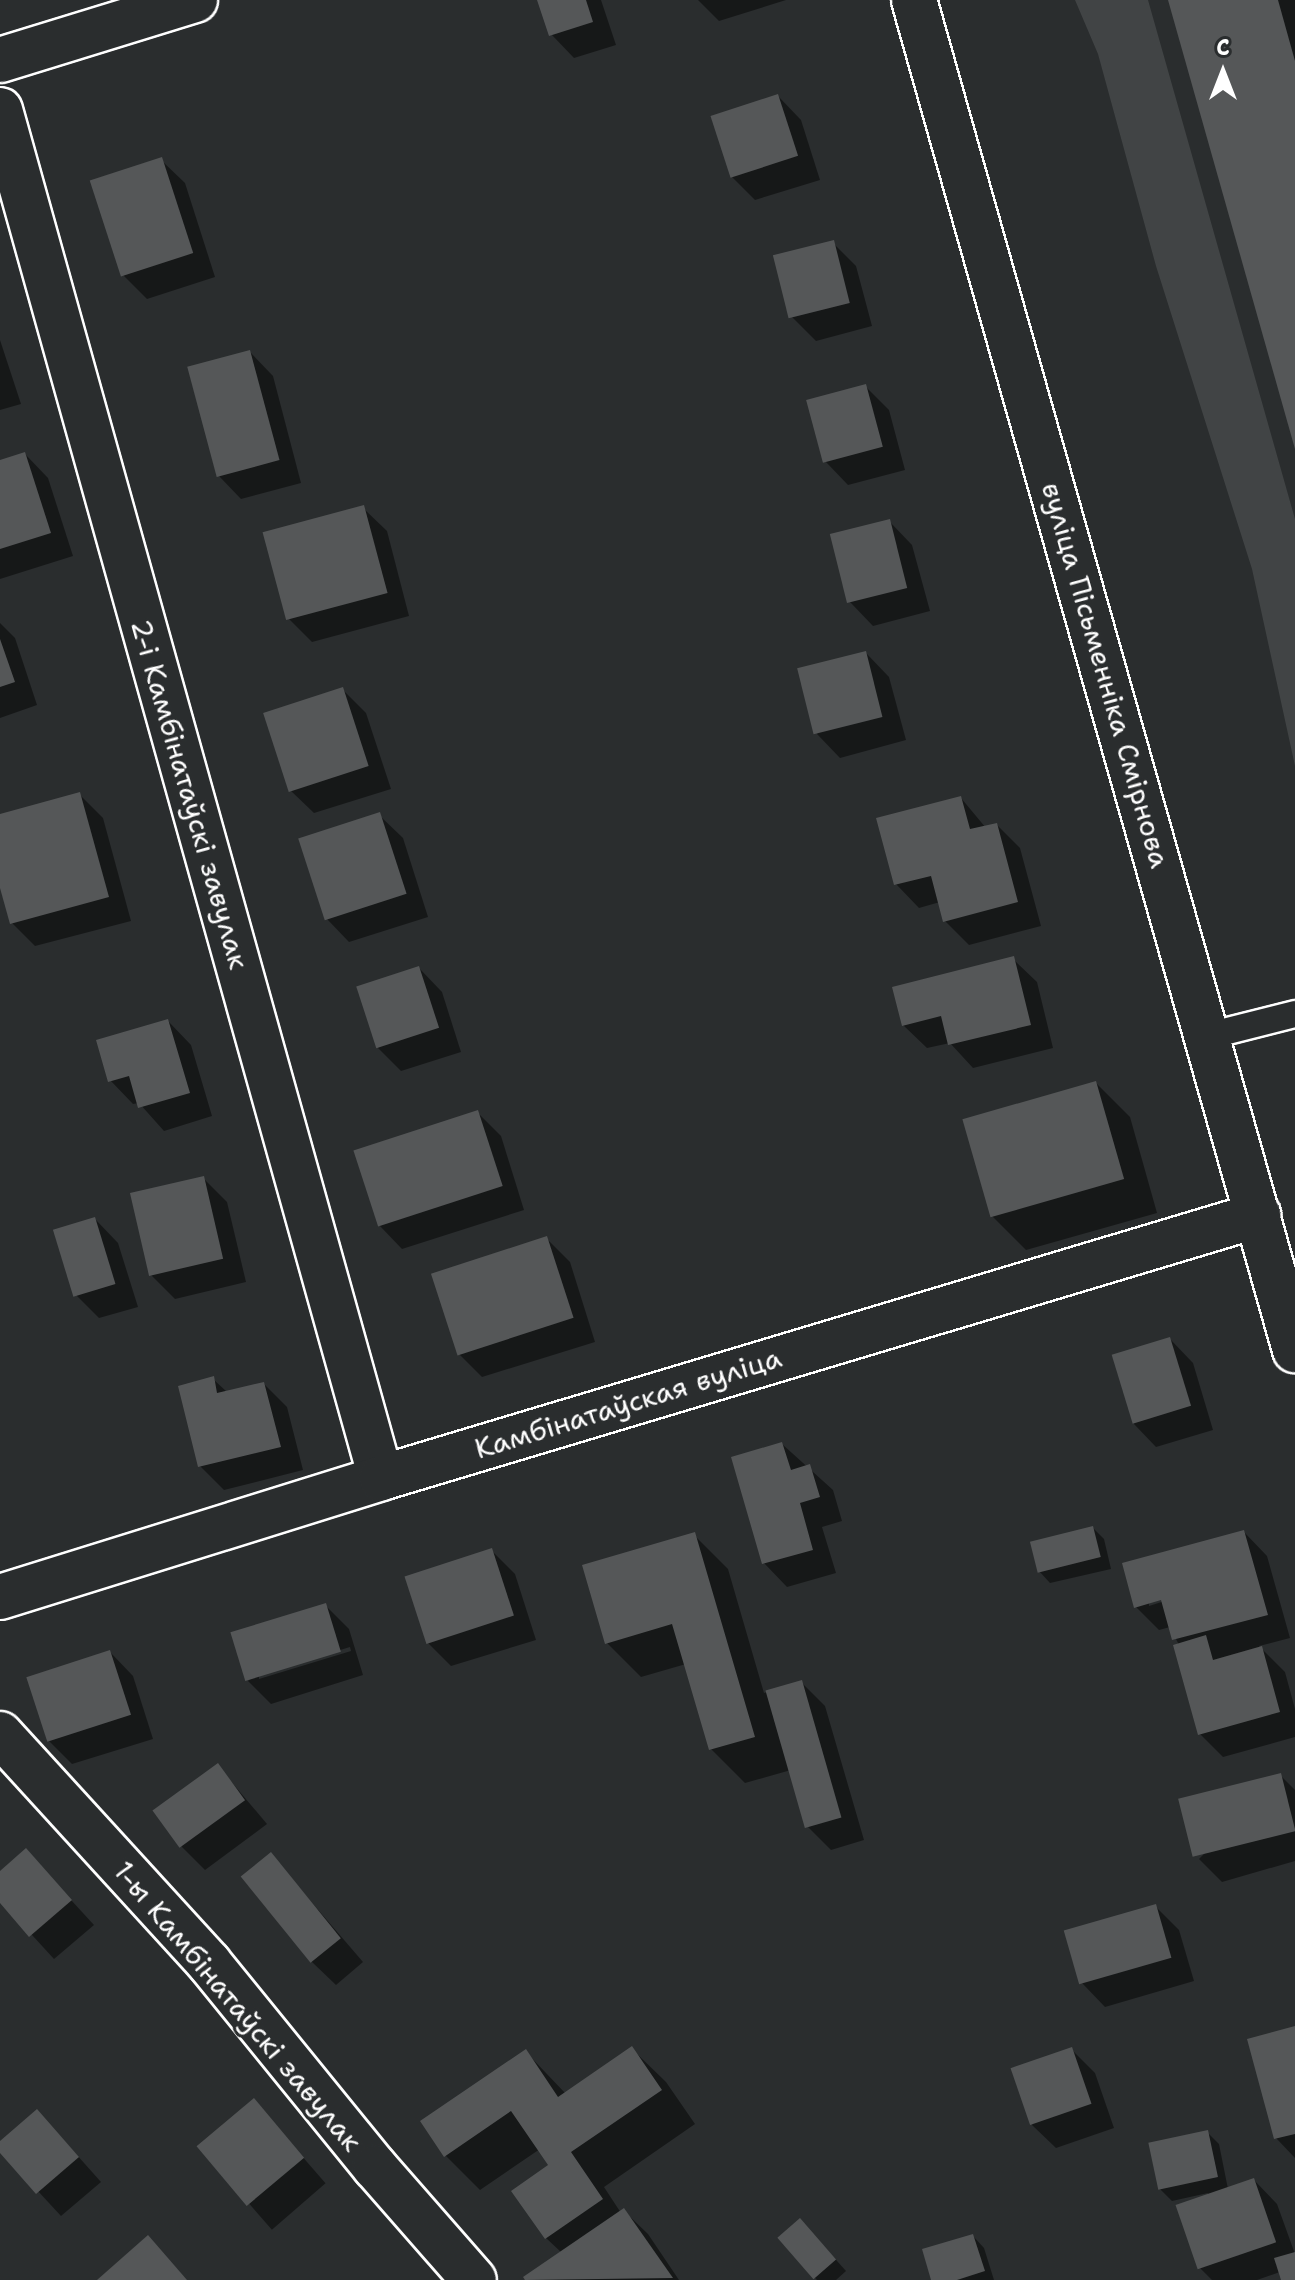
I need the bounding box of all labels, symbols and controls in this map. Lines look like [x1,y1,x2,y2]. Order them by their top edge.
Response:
north arrow [1183,32,1263,112]
text: С [1216,33,1230,62]
street label: вуліца Пісьменніка Смірнова [1035,478,1177,872]
street label: 2-і Камбінатаўскі завулак [124,615,256,973]
street label: Камбінатаўская вуліца [471,1340,785,1466]
street label: 1-ы Камбінатаўскі завулак [107,1854,369,2158]

